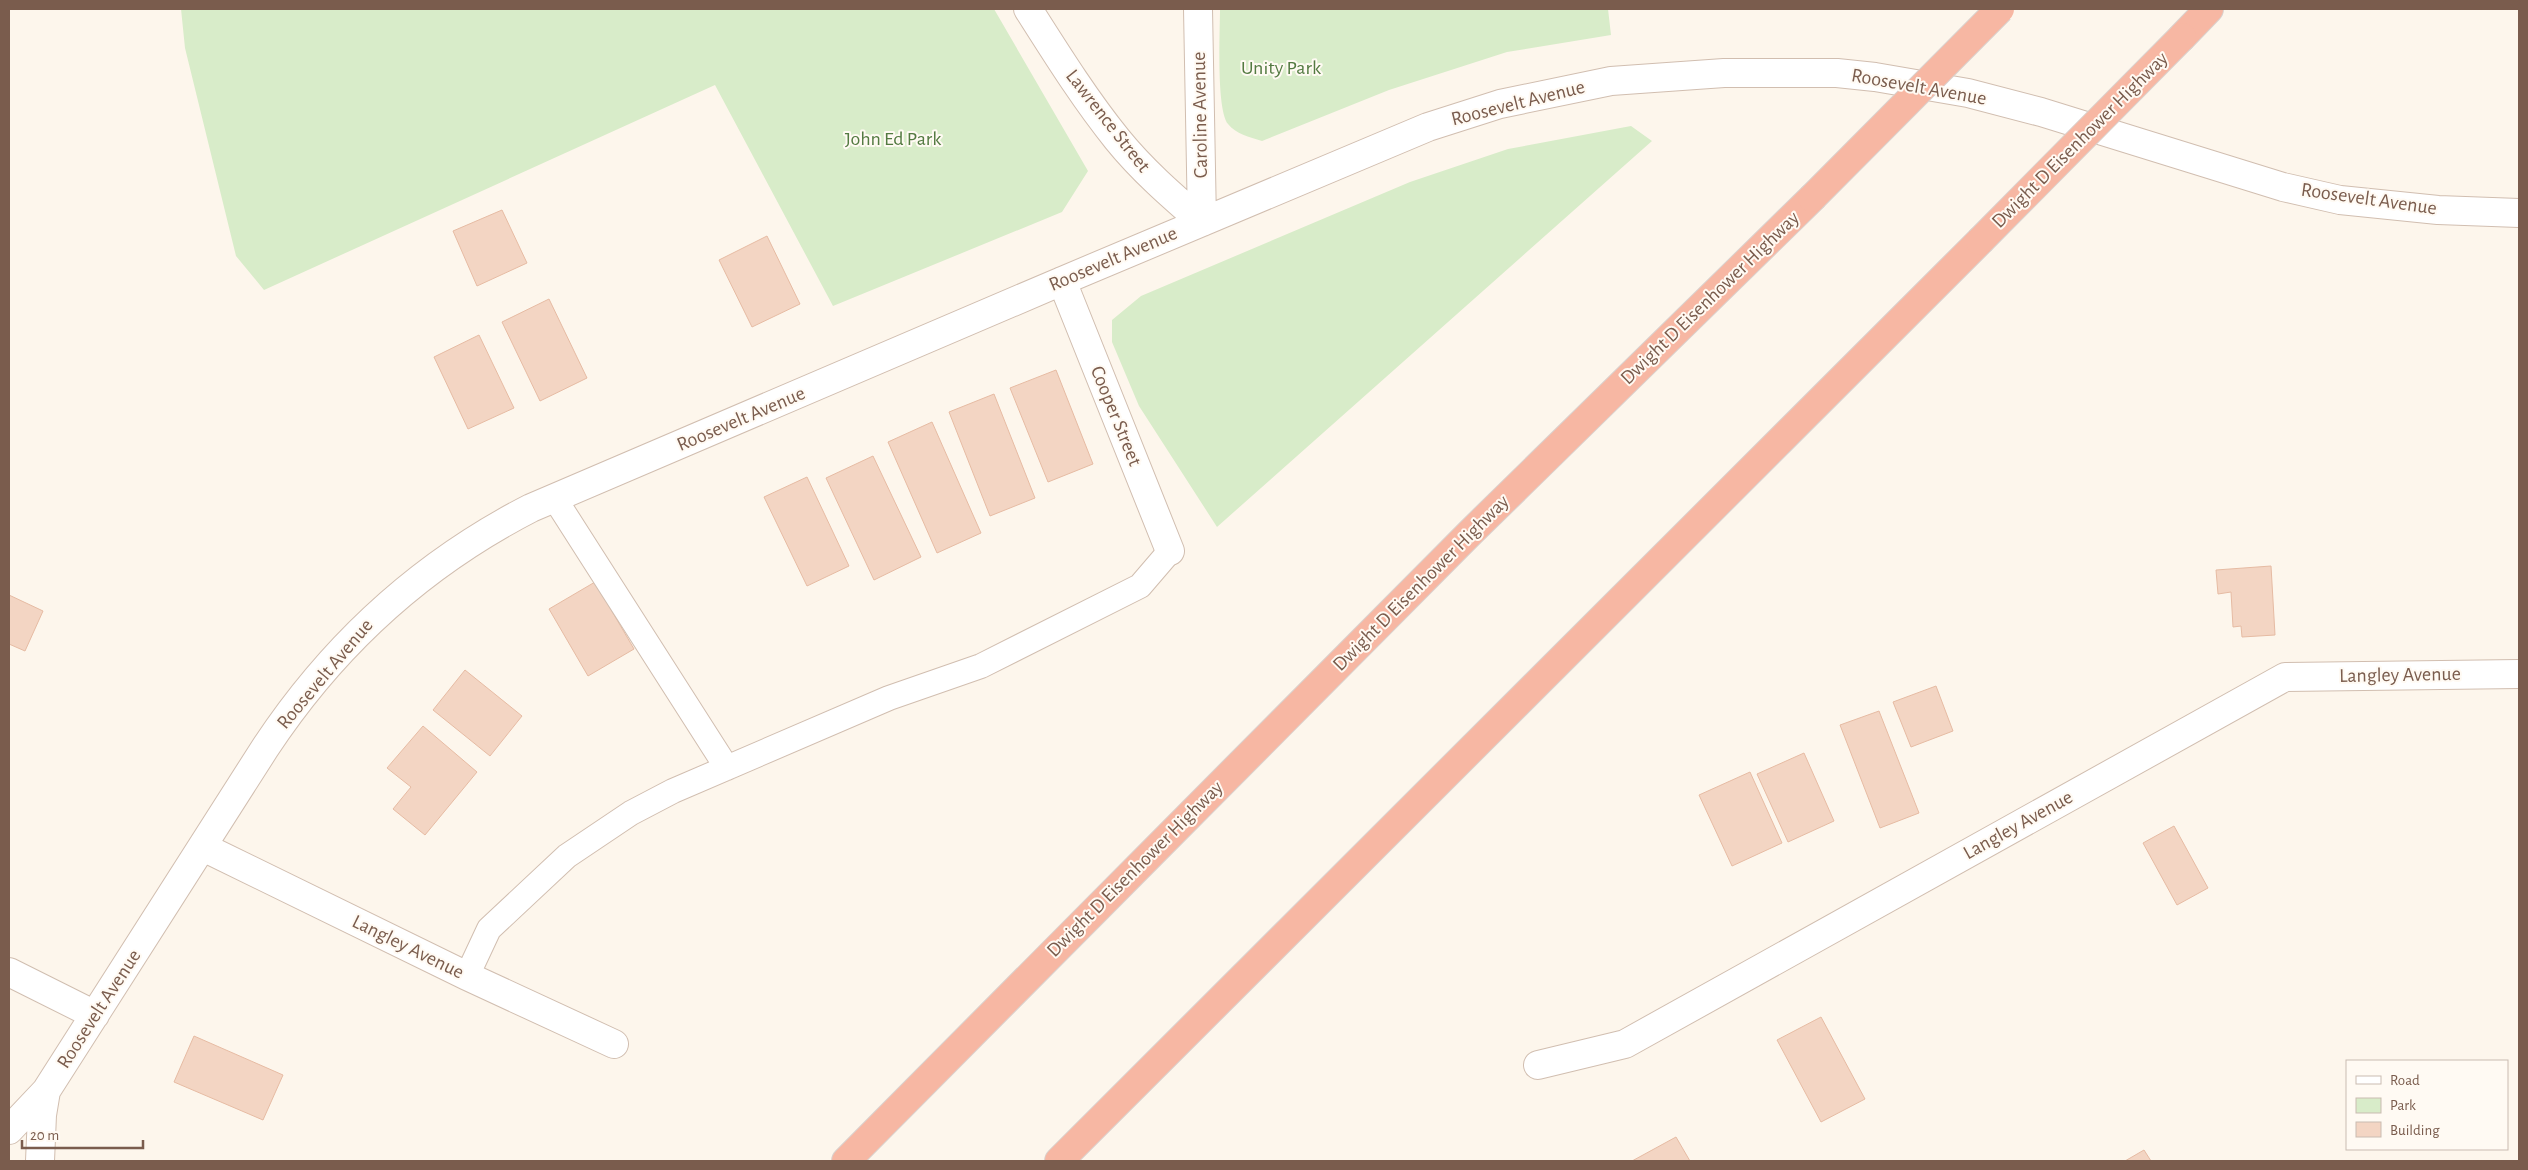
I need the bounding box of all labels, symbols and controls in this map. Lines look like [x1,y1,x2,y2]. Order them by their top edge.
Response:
street label: Dwight D Eisenhower Highway [1988,48,2172,232]
street label: Caroline Avenue [1189,52,1211,178]
park label: Unity Park [1241,58,1321,78]
street label: Roosevelt Avenue [1850,65,1988,109]
street label: Lawrence Street [1062,66,1154,177]
street label: Roosevelt Avenue [1449,77,1587,129]
park label: John Ed Park [845,129,941,149]
street label: Roosevelt Avenue [2300,180,2438,218]
street label: Dwight D Eisenhower Highway [1617,207,1804,388]
street label: Roosevelt Avenue [1046,223,1180,295]
street label: Cooper Street [1087,363,1145,469]
street label: Roosevelt Avenue [674,383,808,455]
street label: Dwight D Eisenhower Highway [1329,491,1513,675]
street label: Roosevelt Avenue [273,615,377,733]
street label: Langley Avenue [2339,664,2461,686]
street label: Dwight D Eisenhower Highway [1043,777,1227,961]
street label: Langley Avenue [1960,787,2076,863]
street label: Langley Avenue [349,911,467,983]
street label: Roosevelt Avenue [53,946,145,1072]
legend [2346,1060,2508,1150]
text: Road [2390,1073,2420,1088]
text: Park [2390,1098,2416,1113]
scale bar [22,1118,144,1150]
text: Building [2390,1123,2440,1138]
text: 20 m [30,1128,59,1143]

